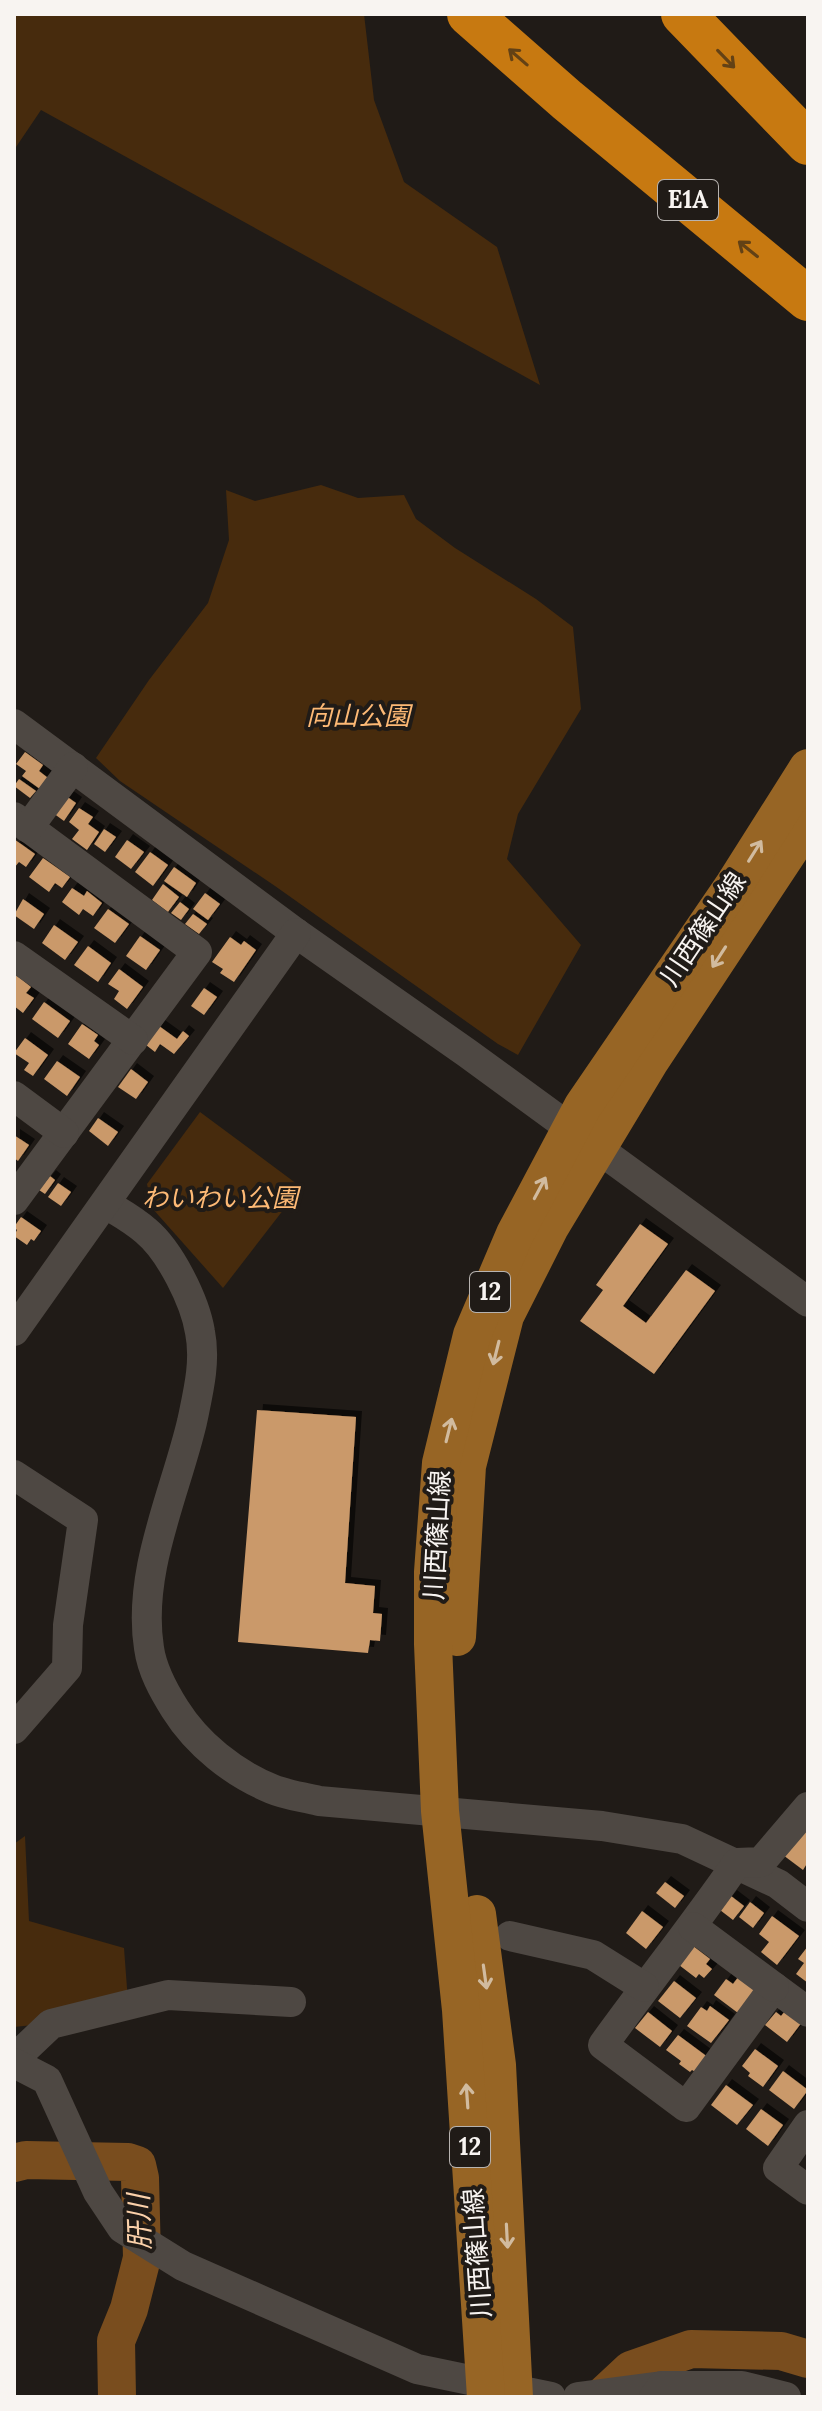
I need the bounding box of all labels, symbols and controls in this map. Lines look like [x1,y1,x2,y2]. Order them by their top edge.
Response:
one-way arrow [509,48,529,66]
one-way arrow [716,49,735,68]
road number: E1A [658,180,718,220]
one-way arrow [738,240,759,258]
park label: 向山公園 [306,699,414,732]
one-way arrow [748,840,764,863]
street label: 川西篠山線 [653,866,753,992]
one-way arrow [710,945,727,967]
one-way arrow [532,1176,548,1200]
park label: わいわい公園 [142,1181,302,1214]
road number: 12 [470,1272,510,1312]
one-way arrow [488,1339,503,1365]
one-way arrow [442,1417,457,1443]
street label: 川西篠山線 [417,1469,456,1601]
one-way arrow [478,1964,493,1989]
one-way arrow [459,2083,474,2110]
road number: 12 [450,2127,490,2167]
street label: 川西篠山線 [456,2187,497,2319]
water label: 肝川 [120,2190,158,2251]
one-way arrow [500,2222,515,2249]

